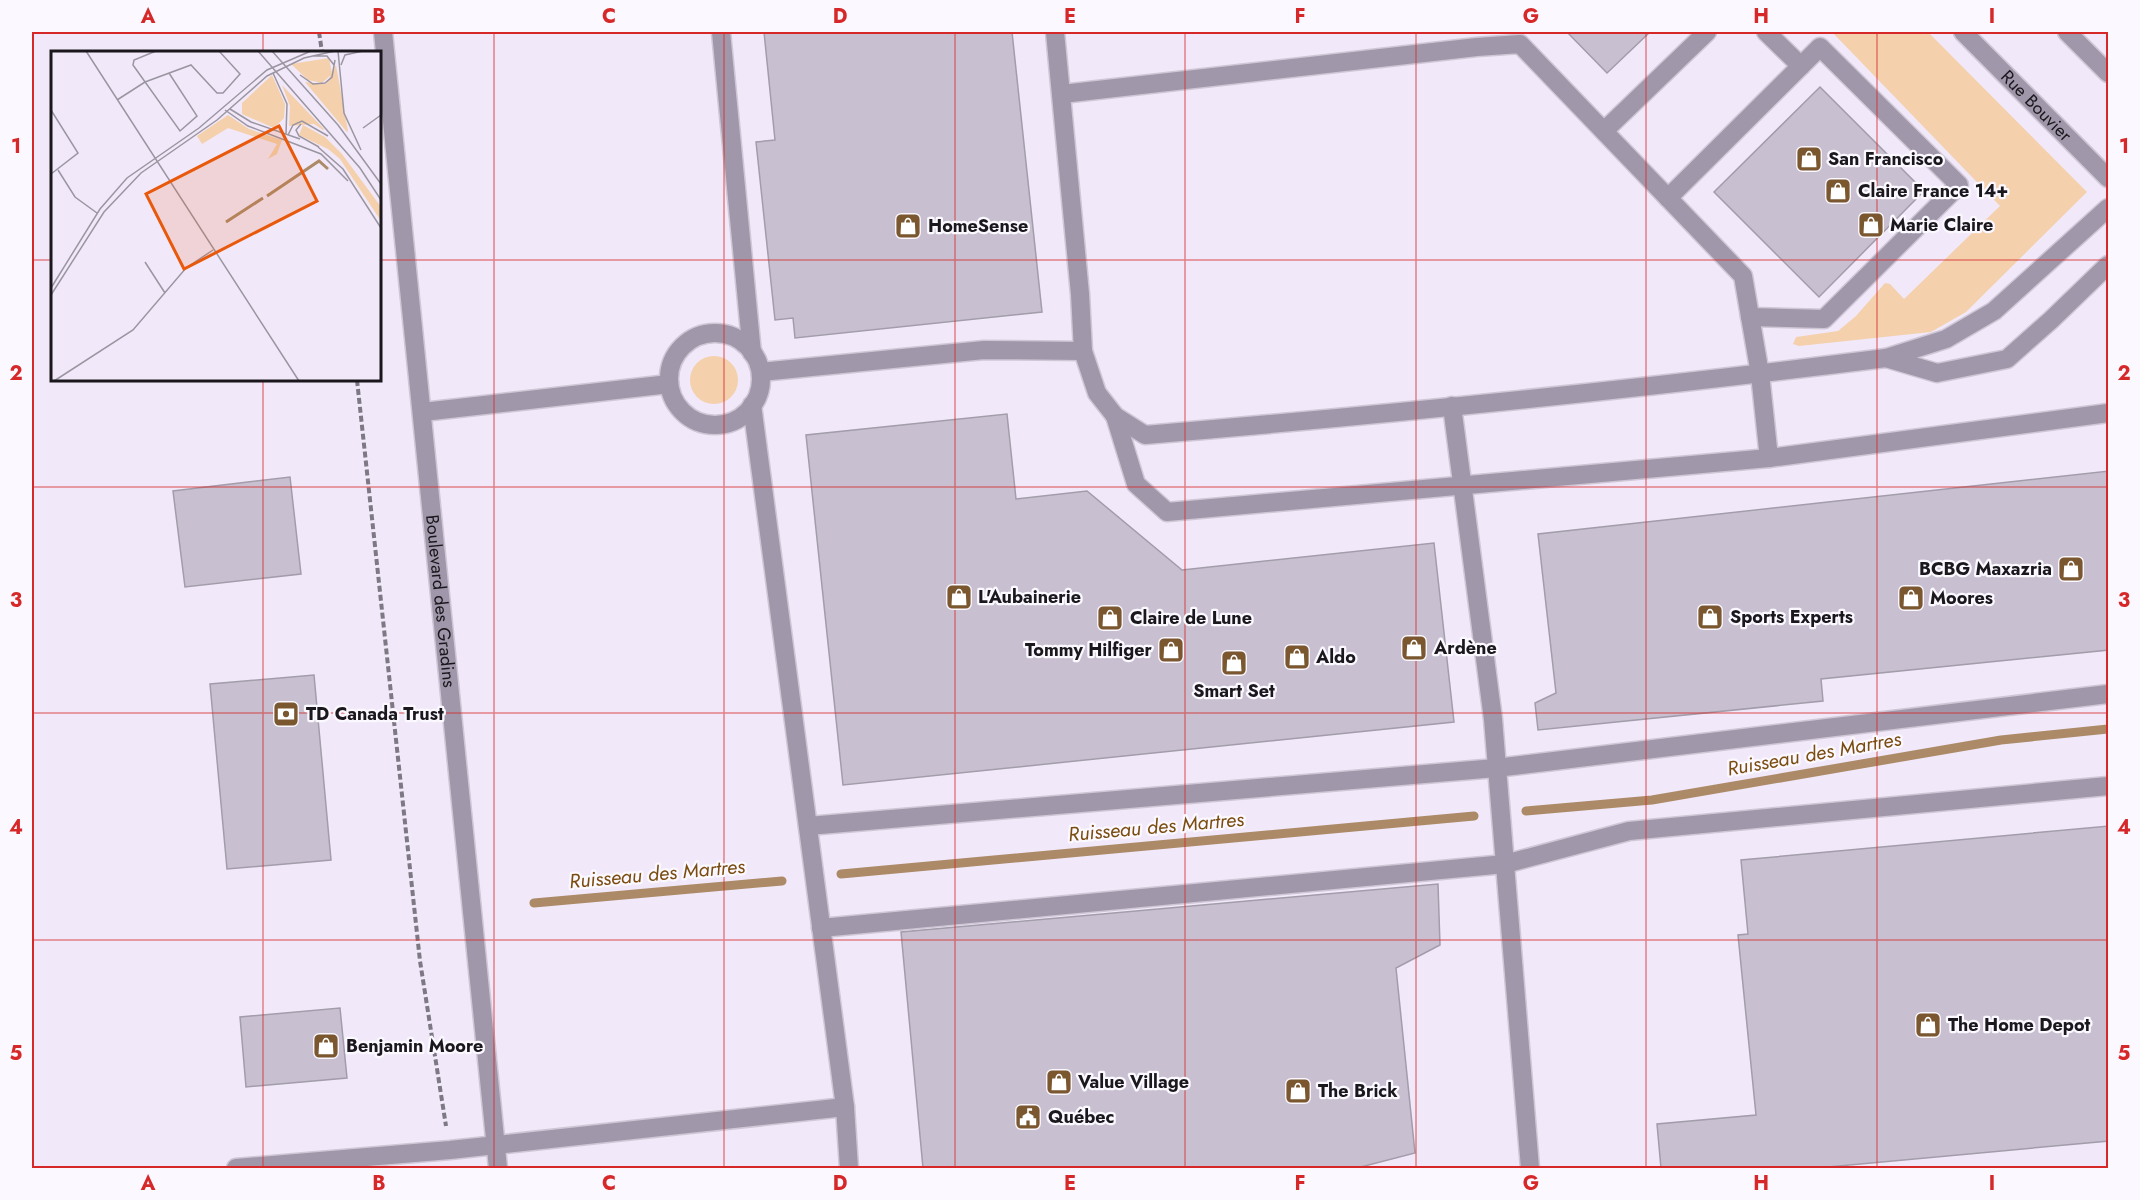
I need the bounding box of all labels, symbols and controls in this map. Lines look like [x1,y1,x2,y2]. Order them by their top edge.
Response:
text: A [140,2,156,31]
text: B [372,2,386,31]
text: C [602,2,616,31]
text: D [833,2,847,31]
text: E [1064,2,1076,31]
text: F [1294,2,1306,31]
text: G [1523,2,1539,31]
text: H [1753,2,1769,31]
text: I [1989,2,1995,31]
inset map [51,51,381,381]
street label: Rue Bouvier [1995,64,2078,148]
text: 1 [11,132,21,161]
text: 1 [2119,132,2129,161]
shop icon: San Francisco [1794,144,1824,174]
place label: San Francisco [1828,146,1944,172]
shop icon: Claire France 14+ [1823,176,1853,206]
place label: Claire France 14+ [1858,178,2009,204]
shop icon: Marie Claire [1856,210,1886,240]
shop icon: HomeSense [893,211,923,241]
place label: Marie Claire [1890,212,1993,238]
place label: HomeSense [928,213,1028,239]
text: 2 [9,359,23,388]
text: 2 [2117,359,2131,388]
street label: Boulevard des Gradins [419,513,462,689]
shop icon: BCBG Maxazria [2056,554,2086,584]
place label: BCBG Maxazria [1919,556,2052,582]
shop icon: L'Aubainerie [944,582,974,612]
shop icon: Moores [1896,583,1926,613]
place label: L'Aubainerie [978,584,1081,610]
place label: Moores [1930,585,1993,611]
text: 3 [10,586,22,615]
text: 3 [2118,586,2130,615]
shop icon: Sports Experts [1695,602,1725,632]
shop icon: Claire de Lune [1095,603,1125,633]
place label: Sports Experts [1730,604,1853,630]
place label: Claire de Lune [1130,605,1252,631]
shop icon: Ardène [1399,633,1429,663]
shop icon: Tommy Hilfiger [1156,635,1186,665]
place label: Ardène [1433,635,1497,661]
place label: Tommy Hilfiger [1025,637,1153,663]
shop icon: Aldo [1282,642,1312,672]
place label: Aldo [1315,644,1356,670]
shop icon: Smart Set [1219,648,1249,678]
place label: Smart Set [1193,678,1275,704]
bank icon: TD Canada Trust [271,699,301,729]
place label: TD Canada Trust [306,701,444,727]
water label: Ruisseau des Martres [1725,724,1903,784]
water label: Ruisseau des Martres [1067,805,1245,849]
text: 4 [9,813,23,842]
text: 4 [2117,813,2131,842]
water label: Ruisseau des Martres [568,852,746,896]
shop icon: The Home Depot [1913,1010,1943,1040]
place label: The Home Depot [1948,1012,2091,1038]
shop icon: Benjamin Moore [311,1031,341,1061]
place label: Benjamin Moore [346,1033,483,1059]
text: 5 [10,1039,23,1068]
text: 5 [2118,1039,2131,1068]
shop icon: Value Village [1044,1067,1074,1097]
place label: Value Village [1077,1069,1189,1095]
shop icon: The Brick [1283,1076,1313,1106]
place label: The Brick [1318,1078,1398,1104]
public building icon: Québec [1013,1102,1043,1132]
place label: Québec [1048,1104,1115,1130]
text: A [140,1169,156,1198]
text: B [372,1169,386,1198]
text: C [602,1169,616,1198]
text: D [833,1169,847,1198]
text: E [1064,1169,1076,1198]
text: F [1294,1169,1306,1198]
text: G [1523,1169,1539,1198]
text: H [1753,1169,1769,1198]
text: I [1989,1169,1995,1198]

